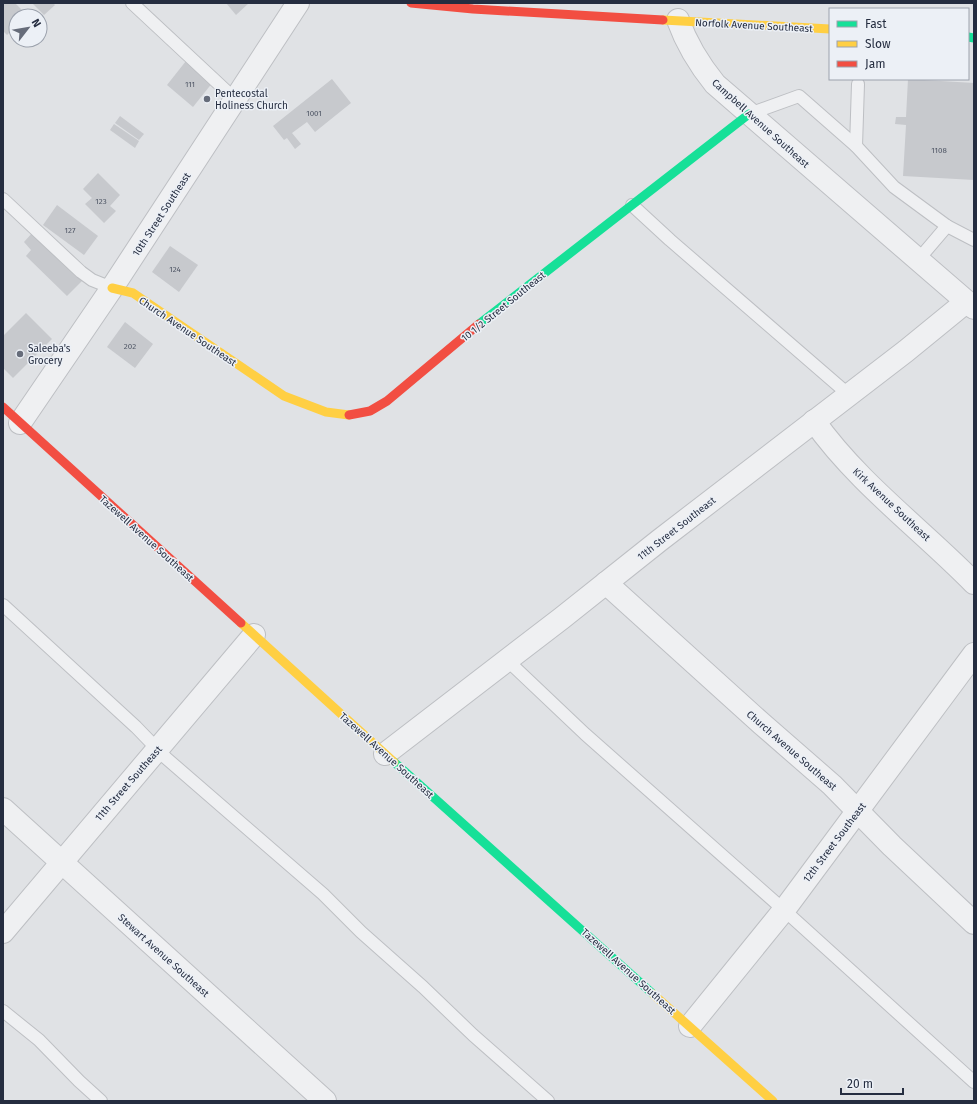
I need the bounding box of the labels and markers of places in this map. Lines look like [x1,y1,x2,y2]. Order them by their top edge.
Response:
place label: Pentecostal Holiness Church [215,88,288,112]
marker: Pentecostal Holiness Church [202,94,212,104]
place label: Saleeba's Grocery [28,343,71,367]
marker: Saleeba's Grocery [15,349,25,359]

